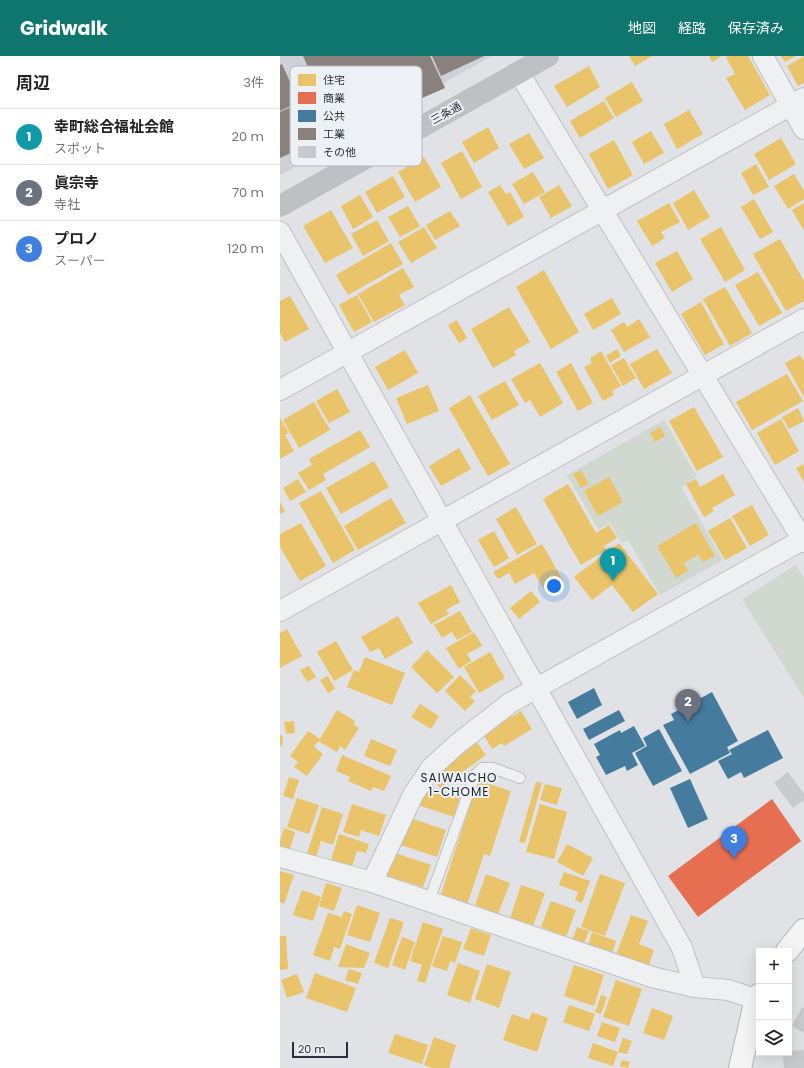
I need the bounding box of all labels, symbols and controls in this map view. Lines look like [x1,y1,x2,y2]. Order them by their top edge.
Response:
text: Gridwalk [20,15,108,42]
text: 地図 [628,18,656,38]
text: 経路 [678,18,706,38]
text: 保存済み [728,18,784,38]
legend [290,66,422,166]
text: 周辺 [16,71,50,95]
text: 住宅 [323,72,345,88]
text: 3件 [243,73,264,92]
text: 商業 [323,90,345,106]
street label: 三条通 [428,98,464,128]
text: 公共 [323,108,345,124]
text: 幸町総合福祉会館 [54,116,174,137]
text: 工業 [323,126,345,142]
text: 1 [27,127,31,146]
text: 20 m [231,127,264,146]
text: スポット [54,139,106,158]
text: その他 [323,144,356,160]
text: 眞宗寺 [54,172,99,193]
text: 2 [25,183,33,202]
text: 70 m [232,183,264,202]
text: 寺社 [54,195,80,214]
text: プロノ [54,228,99,249]
text: 3 [25,239,33,258]
text: 120 m [227,239,264,258]
text: スーパー [54,251,106,270]
pin: 1 [600,548,626,581]
your location [544,576,564,596]
pin: 2 [675,689,701,722]
district label: SAIWAICHO 1-CHOME [421,769,497,800]
pin: 3 [721,826,747,859]
map controls [756,948,792,1056]
button: + [756,948,792,984]
button: − [756,984,792,1020]
button: layers [756,1020,792,1056]
scale bar [292,1040,348,1059]
text: 20 m [298,1041,326,1057]

